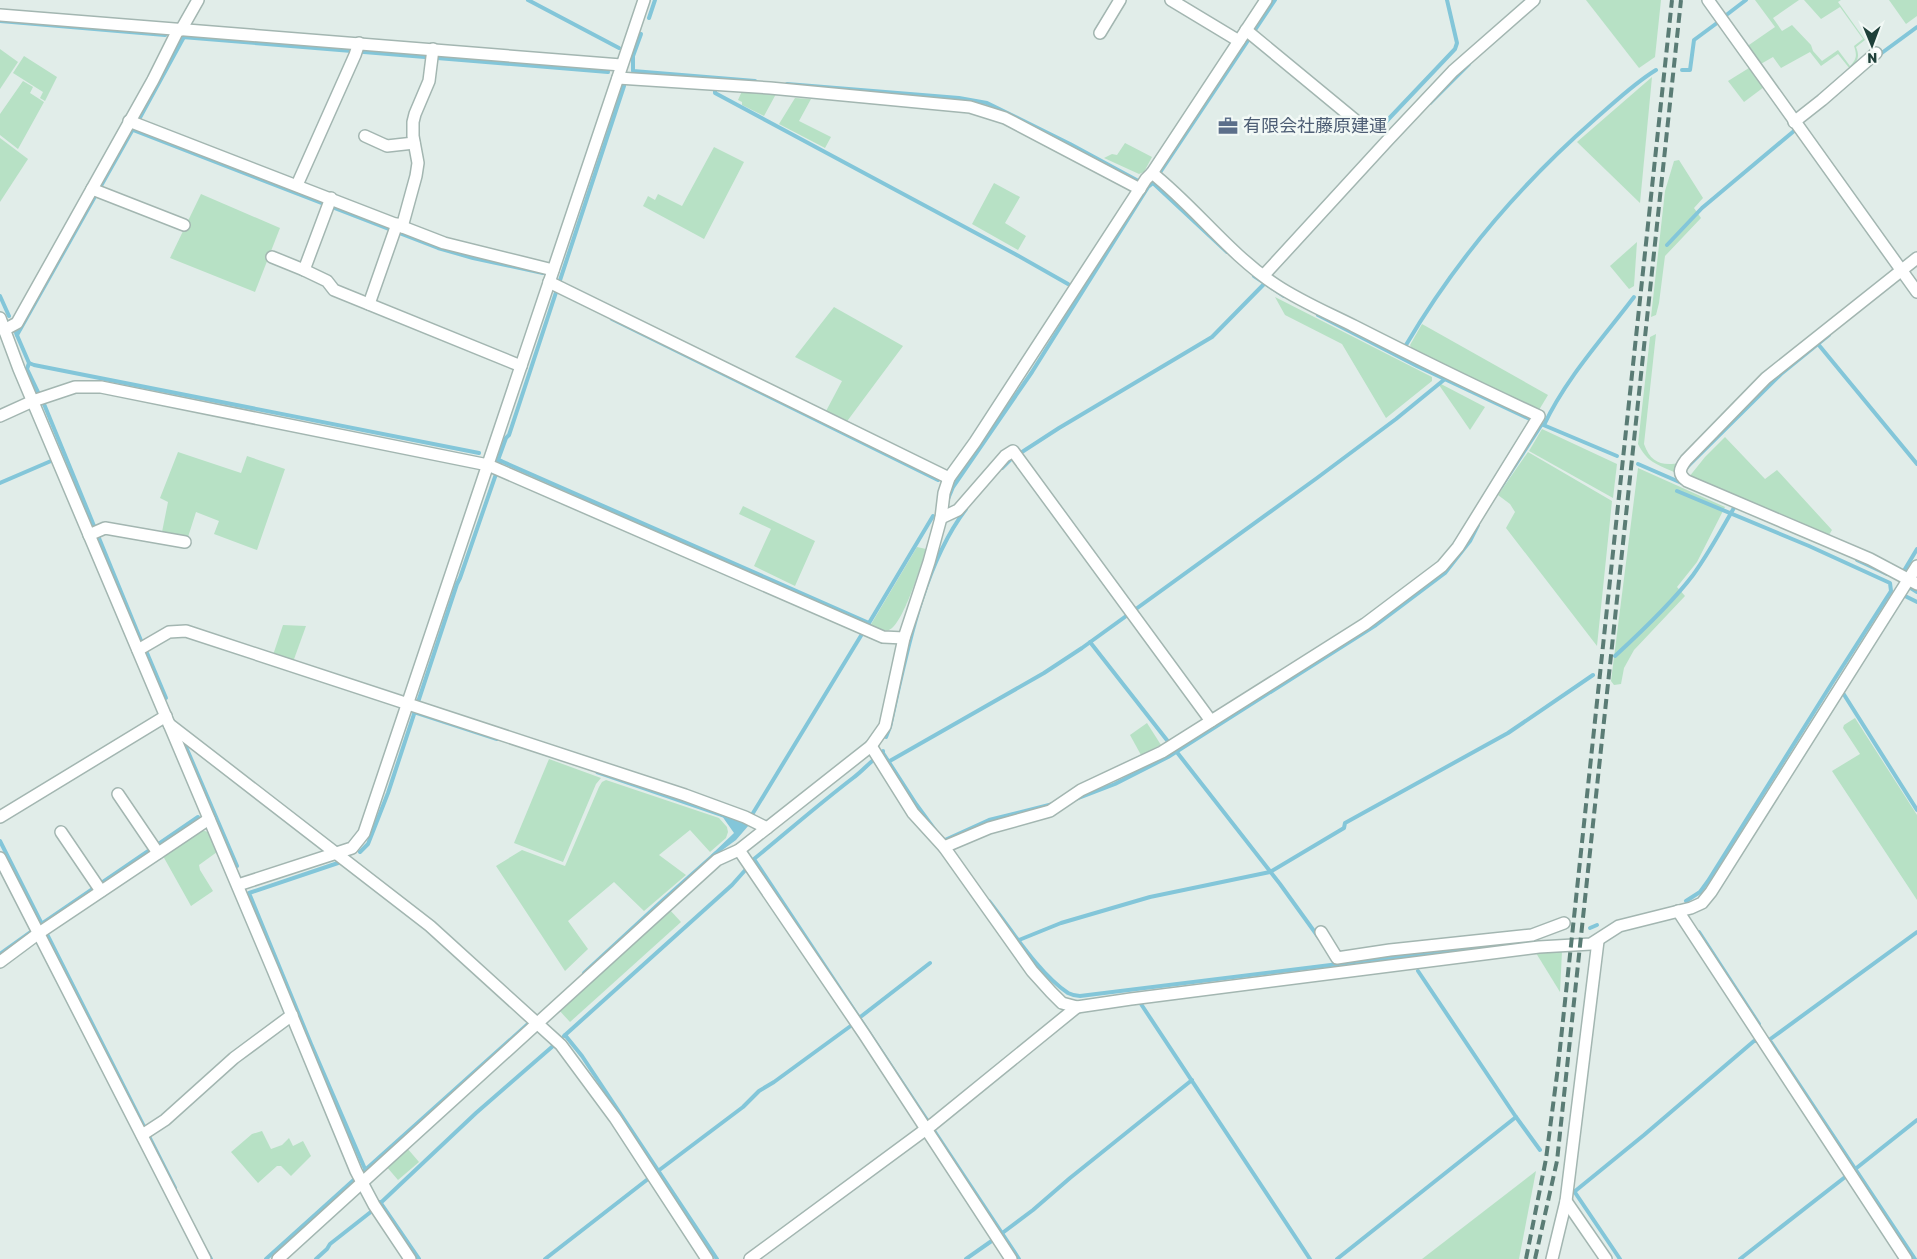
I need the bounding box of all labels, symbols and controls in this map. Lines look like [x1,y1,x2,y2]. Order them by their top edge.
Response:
north arrow [1847,20,1897,70]
text: N [1867,49,1877,66]
office icon: 有限会社藤原建運 [1217,115,1239,137]
place label: 有限会社藤原建運 [1243,115,1387,137]

